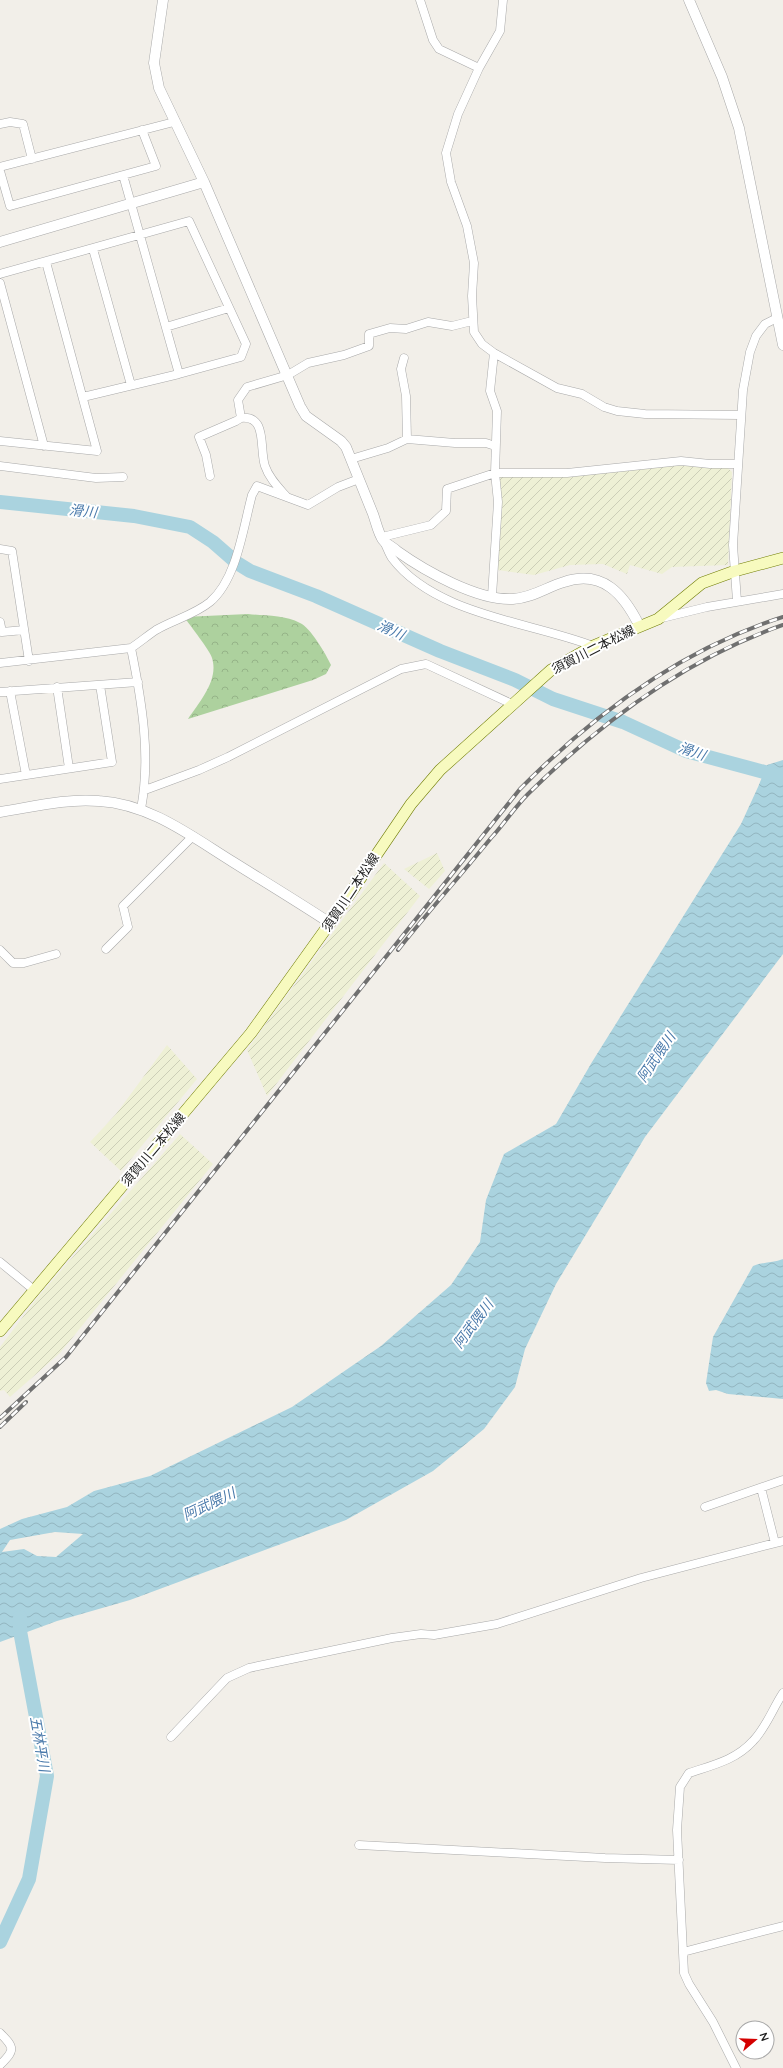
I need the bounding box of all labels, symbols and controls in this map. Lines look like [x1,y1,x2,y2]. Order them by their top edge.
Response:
water label: 滑川 [68,501,100,522]
water label: 滑川 [375,616,409,645]
street label: 須賀川二本松線 [549,621,637,677]
water label: 滑川 [676,738,710,765]
street label: 須賀川二本松線 [318,850,382,934]
water label: 阿武隈川 [633,1027,680,1085]
street label: 須賀川二本松線 [118,1109,188,1189]
water label: 阿武隈川 [449,1295,498,1352]
water label: 阿武隈川 [180,1483,240,1524]
water label: 五林平川 [26,1715,54,1775]
north arrow [735,2020,775,2060]
text: N [757,2031,772,2043]

